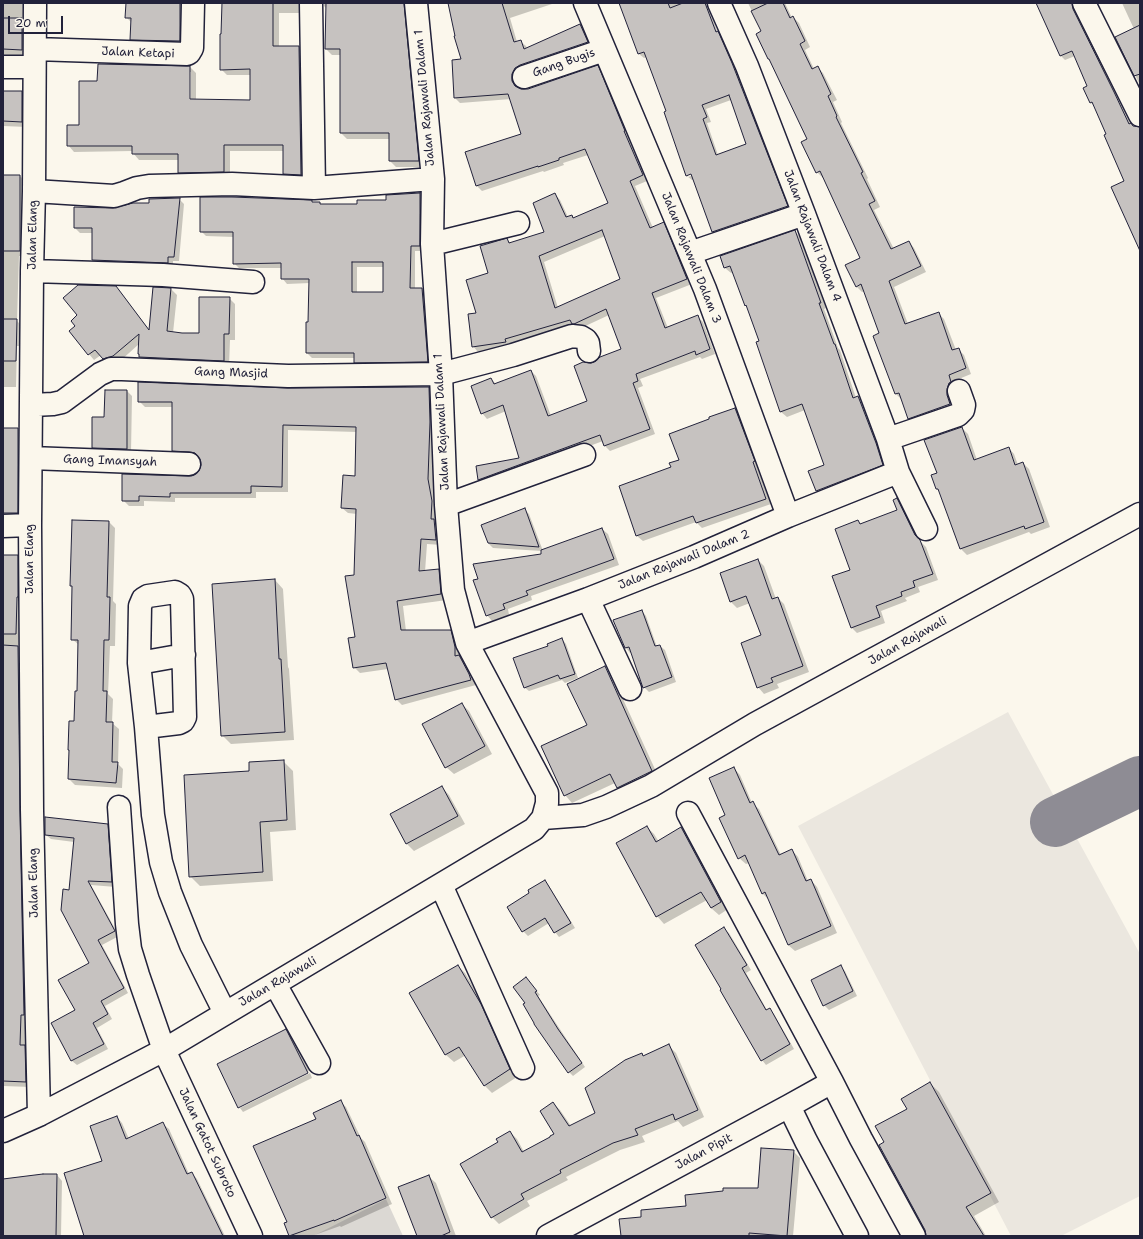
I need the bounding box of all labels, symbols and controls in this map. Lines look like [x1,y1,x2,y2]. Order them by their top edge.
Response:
scale bar [10,8,65,34]
text: 20 m [15,15,46,31]
street label: Jalan Rajawali Dalam 1 [412,29,438,167]
street label: Jalan Ketapi [101,45,175,61]
street label: Gang Bugis [531,46,597,80]
street label: Jalan Rajawali Dalam 4 [780,168,844,304]
street label: Jalan Rajawali Dalam 3 [658,190,724,326]
street label: Jalan Elang [25,200,41,270]
street label: Jalan Rajawali Dalam 1 [431,353,453,491]
street label: Gang Masjid [194,365,268,381]
street label: Gang Imansyah [63,452,157,470]
street label: Jalan Elang [23,524,37,594]
street label: Jalan Rajawali Dalam 2 [616,527,752,593]
street label: Jalan Rajawali [866,614,950,668]
street label: Jalan Elang [26,848,42,918]
street label: Jalan Rajawali [237,954,319,1010]
street label: Jalan Gatot Subroto [175,1086,239,1200]
street label: Jalan Pipit [673,1131,735,1173]

